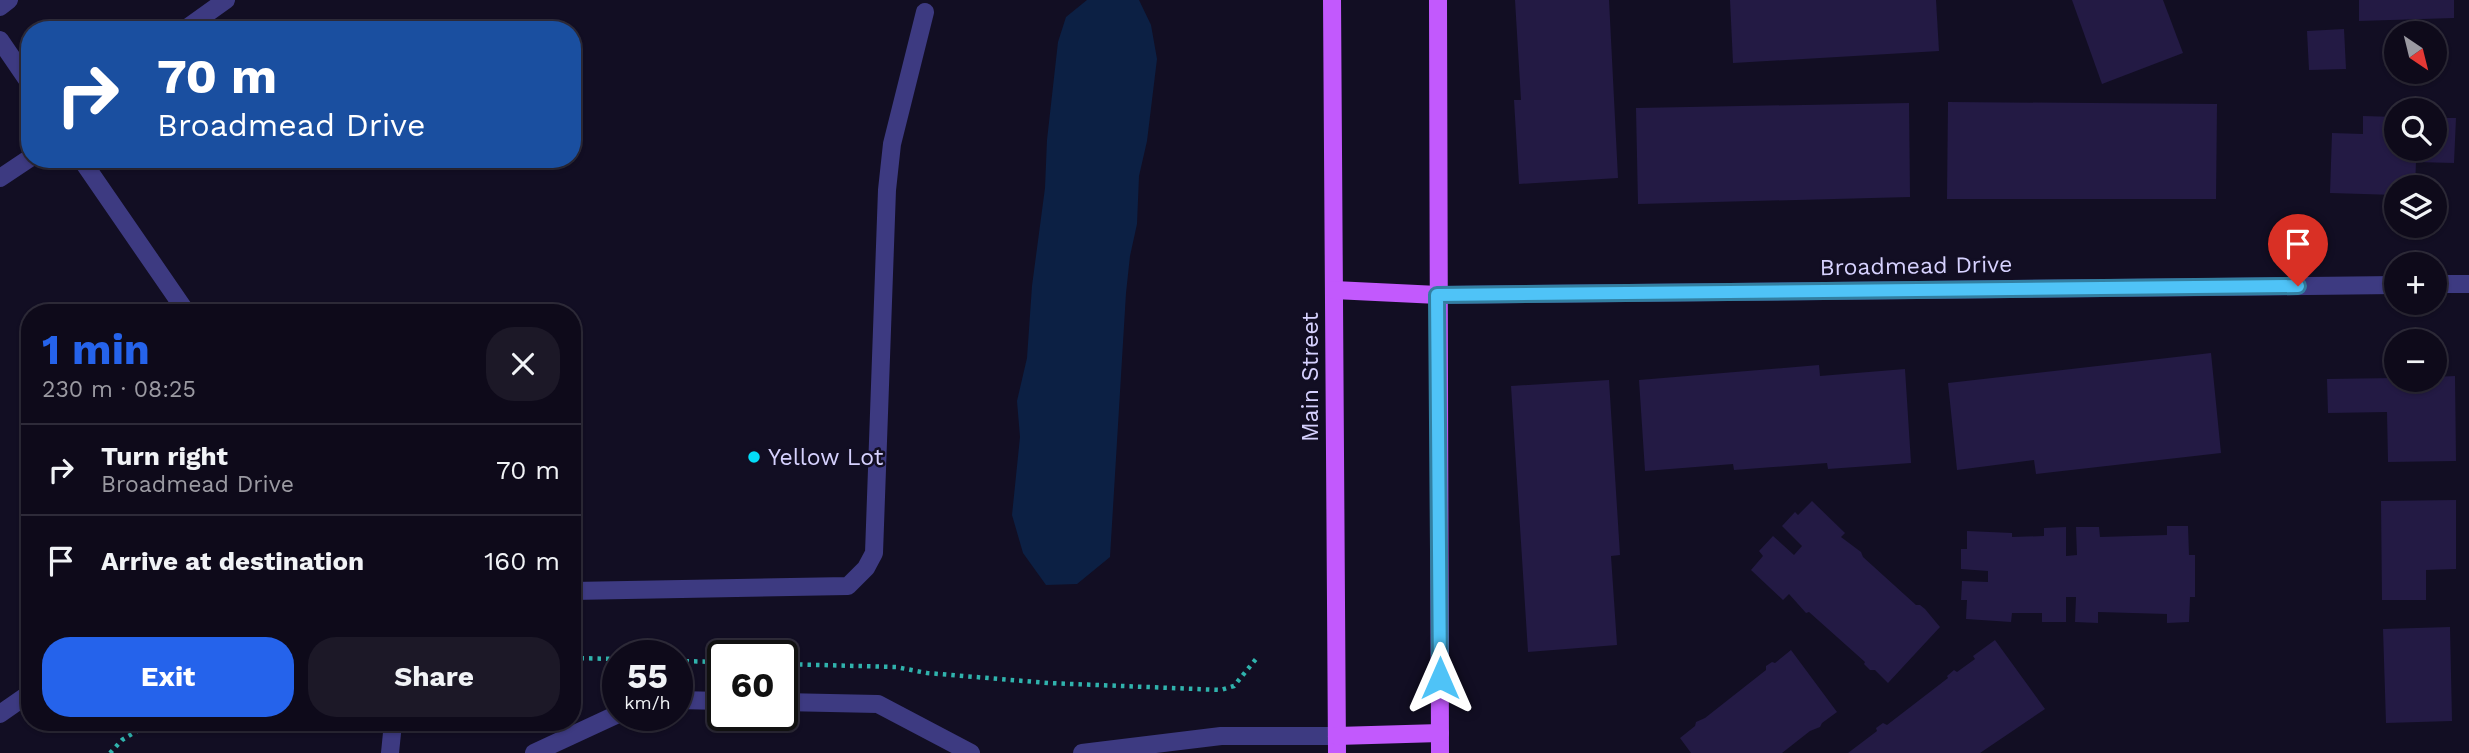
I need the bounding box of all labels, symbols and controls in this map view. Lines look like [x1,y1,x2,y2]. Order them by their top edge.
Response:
north arrow [2384,21,2446,84]
map controls [2384,21,2447,392]
text: 70 m [157,47,277,105]
icon: right [42,49,133,140]
button: search [2384,98,2447,161]
text: Broadmead Drive [157,106,425,144]
button: layers [2384,175,2447,238]
pin [2268,214,2328,286]
icon: arrive [2279,225,2317,263]
street label: Broadmead Drive [1819,251,2013,281]
button: + [2384,252,2447,315]
street label: Main Street [1297,312,1324,442]
text: 1 min [42,325,150,374]
button: close [486,327,560,401]
button: − [2384,329,2447,392]
text: 230 m · 08:25 [42,376,196,403]
text: Turn right [101,441,228,471]
place label: Yellow Lot [768,444,884,471]
marker: Yellow Lot [746,449,762,465]
icon: right [42,451,80,489]
text: 70 m [496,455,560,485]
text: Broadmead Drive [101,471,294,498]
icon: arrive [42,542,80,580]
text: Arrive at destination [101,546,364,576]
text: 160 m [484,546,560,576]
button: Exit [42,637,294,717]
button: Share [308,637,560,717]
speed limit sign: 60 [707,640,798,731]
position arrow [1403,641,1477,715]
text: 55 [627,655,668,697]
text: km/h [624,692,671,713]

